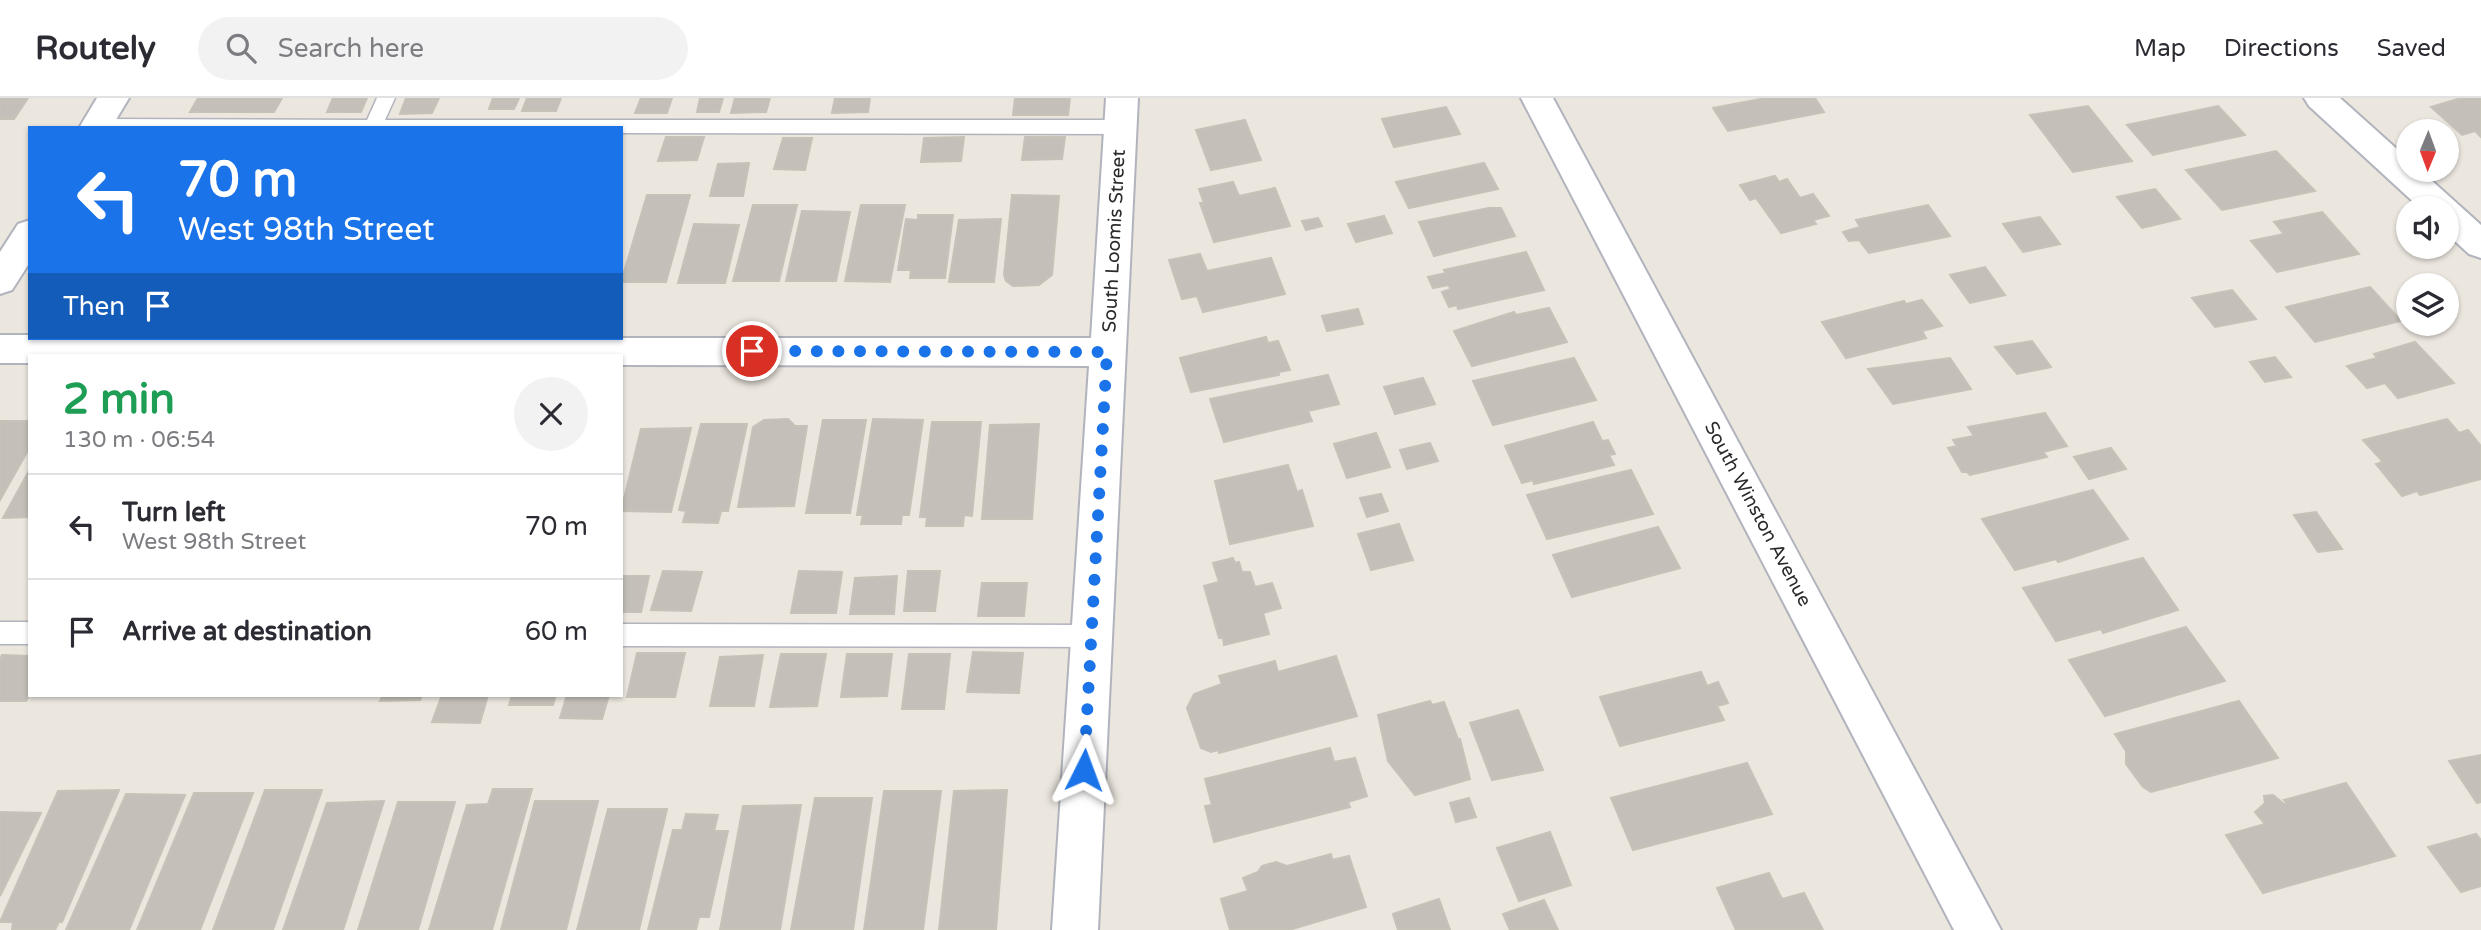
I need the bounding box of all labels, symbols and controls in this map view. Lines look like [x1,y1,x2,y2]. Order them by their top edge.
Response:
search box [198,17,688,80]
text: Routely [35,29,156,68]
icon: search [222,29,260,67]
text: Search here [278,33,424,64]
text: Map [2134,34,2186,63]
text: Directions [2224,34,2339,63]
text: Saved [2377,34,2446,63]
north arrow [2396,119,2459,182]
map controls [2396,119,2459,336]
street label: South Loomis Street [1098,149,1130,333]
text: 70 m [178,151,297,210]
icon: left [63,154,154,245]
button: sound [2396,196,2459,259]
text: West 98th Street [178,211,434,249]
button: layers [2396,273,2459,336]
icon: arrive [139,287,177,325]
text: Then [63,291,125,322]
pin [722,321,782,381]
icon: arrive [733,332,771,370]
text: 2 min [63,374,175,425]
button: close [514,377,588,451]
street label: South Winston Avenue [1700,418,1816,610]
text: 130 m · 06:54 [63,426,215,454]
text: Turn left [122,497,225,528]
icon: left [63,508,101,546]
text: 70 m [525,511,588,542]
text: West 98th Street [122,528,306,556]
icon: arrive [63,613,101,651]
text: Arrive at destination [122,616,372,647]
text: 60 m [525,616,588,647]
position arrow [1047,733,1121,807]

